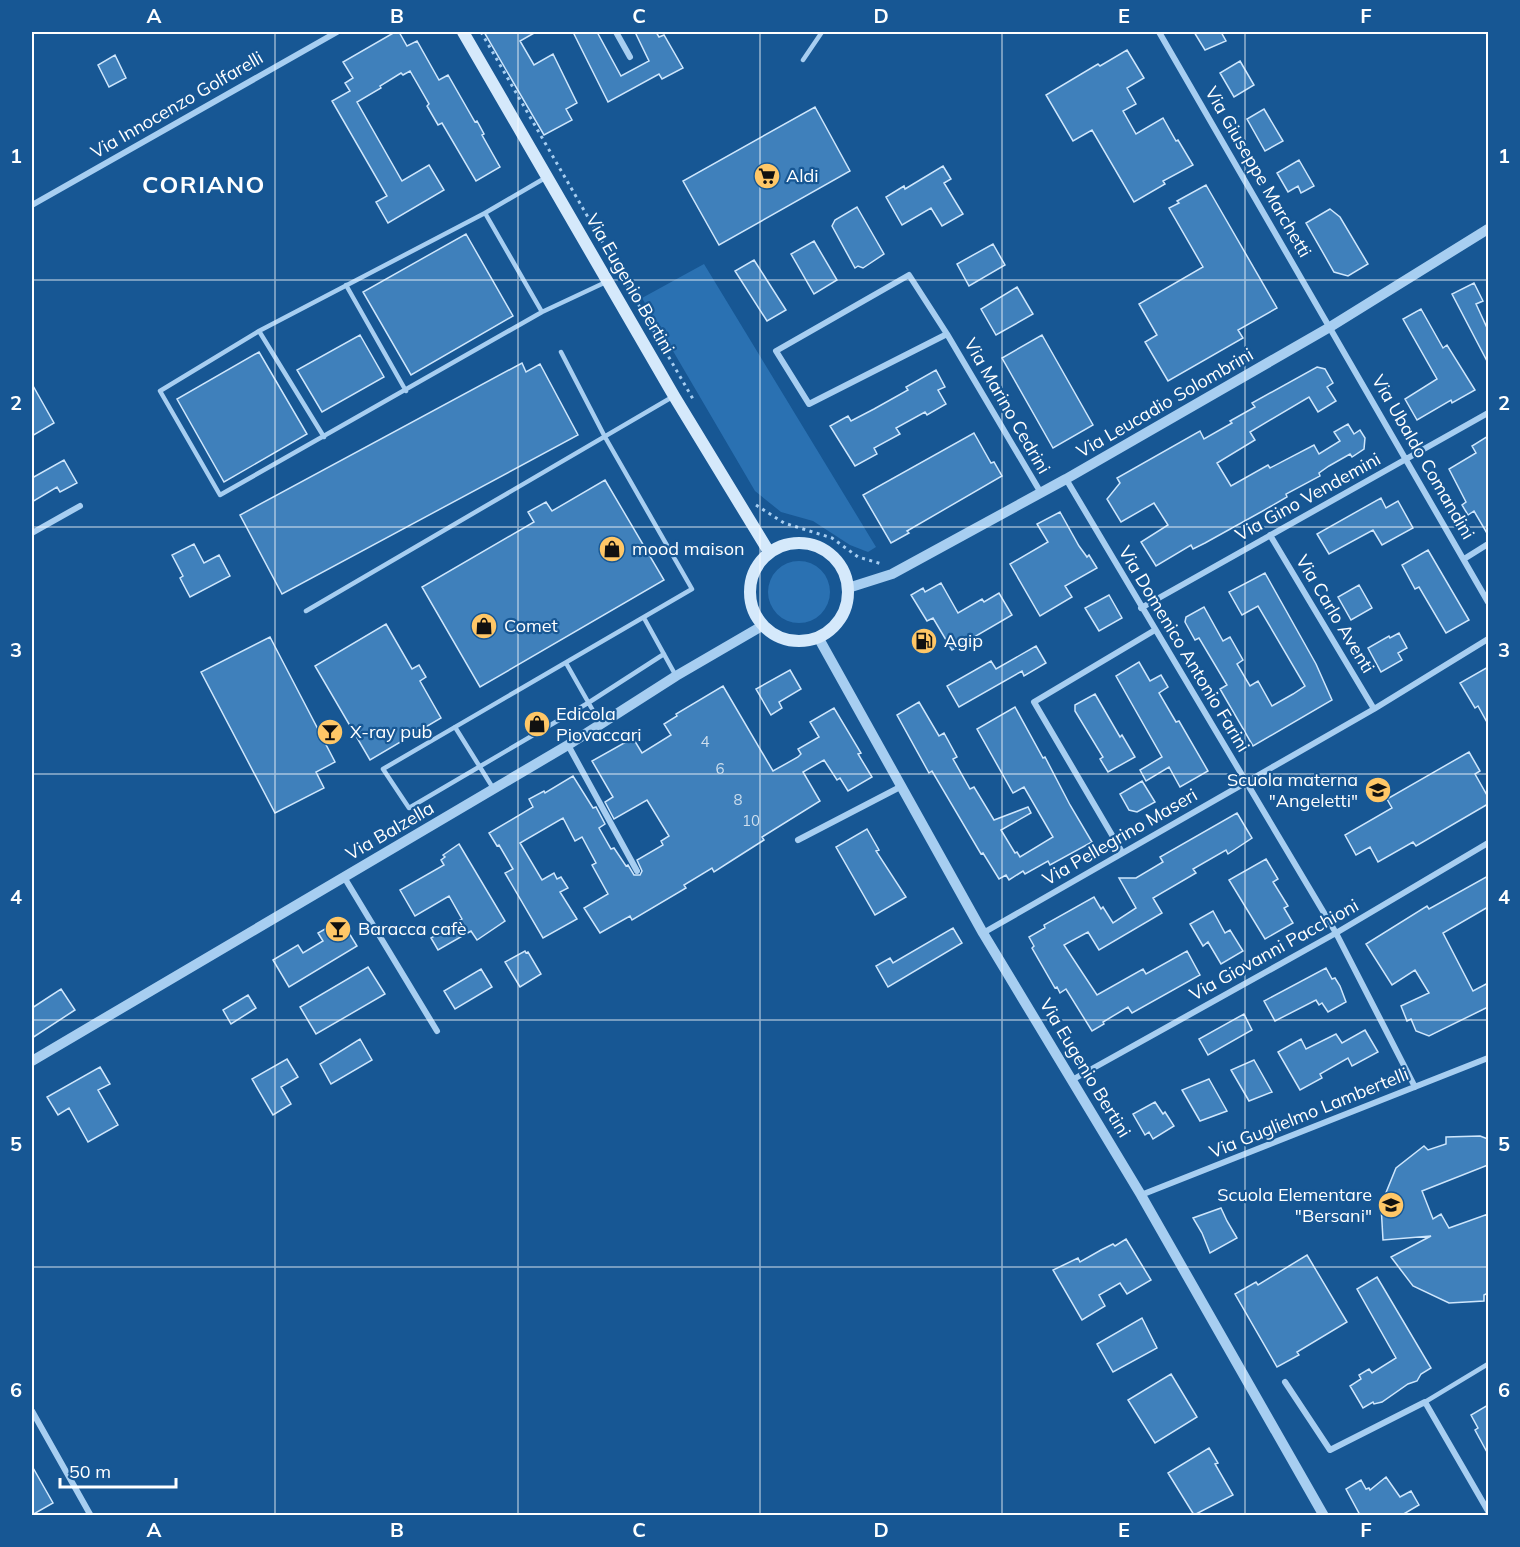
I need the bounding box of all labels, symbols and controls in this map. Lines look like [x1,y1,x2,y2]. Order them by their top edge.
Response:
text: A [147,3,162,28]
text: B [390,3,404,28]
text: C [632,3,646,28]
text: D [873,3,889,28]
text: E [1118,3,1130,28]
text: F [1360,3,1372,28]
street label: Via Innocenzo Golfarelli [86,46,267,163]
street label: Via Giuseppe Marchetti [1200,82,1317,261]
text: 1 [10,143,22,168]
text: 1 [1498,143,1510,168]
supermarket icon: Aldi [752,161,782,191]
place label: Aldi [786,164,819,187]
district label: CORIANO [142,169,266,199]
street label: Via Eugenio Bertini [581,209,680,358]
street label: Via Marino Cedrini [959,334,1056,478]
street label: Via Leucadio Solombrini [1072,343,1257,463]
street label: Via Ubaldo Comandini [1367,370,1480,543]
text: 2 [10,390,22,415]
text: 2 [1498,390,1510,415]
street label: Via Gino Vendemini [1231,447,1384,546]
shop icon: mood maison [597,534,627,564]
place label: mood maison [632,537,745,560]
street label: Via Domenico Antonio Farini [1114,541,1255,756]
street label: Via Carlo Aventi [1291,550,1380,677]
shop icon: Comet [469,611,499,641]
place label: Comet [504,614,558,637]
fuel station icon: Agip [909,626,939,656]
place label: Agip [944,629,983,652]
text: 3 [10,637,22,662]
text: 3 [1498,637,1510,662]
place label: Edicola Piovaccari [556,702,642,746]
shop icon: Edicola Piovaccari [522,709,552,739]
bar icon: X-ray pub [315,717,345,747]
place label: X-ray pub [350,720,432,743]
house number: 4 [700,732,710,751]
house number: 6 [715,759,725,778]
place label: Scuola materna "Angeletti" [1227,768,1358,812]
school or university icon: Scuola materna "Angeletti" [1363,775,1393,805]
street label: Via Pellegrino Maseri [1038,783,1201,890]
house number: 8 [733,790,743,809]
street label: Via Balzella [342,796,438,865]
house number: 10 [742,811,760,830]
text: 4 [10,884,22,909]
text: 4 [1498,884,1510,909]
street label: Via Giovanni Pacchioni [1185,893,1362,1006]
bar icon: Baracca cafè [323,914,353,944]
place label: Baracca cafè [358,917,467,940]
street label: Via Eugenio Bertini [1035,994,1136,1141]
street label: Via Guglielmo Lambertelli [1206,1062,1412,1163]
text: 5 [10,1131,22,1156]
text: 5 [1498,1131,1510,1156]
place label: Scuola Elementare "Bersani" [1217,1183,1372,1227]
school or university icon: Scuola Elementare "Bersani" [1376,1190,1406,1220]
text: 6 [10,1377,22,1402]
text: 6 [1498,1377,1510,1402]
scale bar [60,1451,176,1489]
text: 50 m [69,1460,111,1483]
text: A [147,1517,162,1542]
text: B [390,1517,404,1542]
text: C [632,1517,646,1542]
text: D [873,1517,889,1542]
text: E [1118,1517,1130,1542]
text: F [1360,1517,1372,1542]

